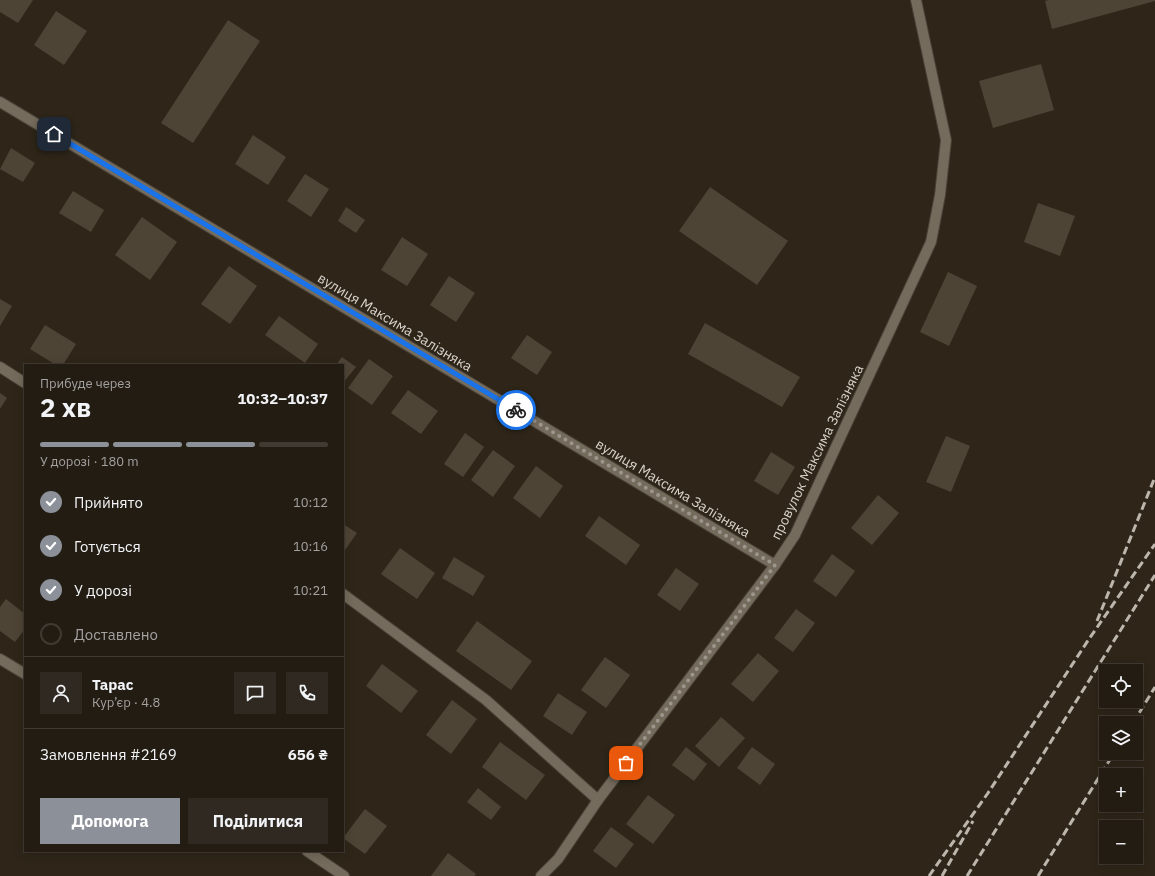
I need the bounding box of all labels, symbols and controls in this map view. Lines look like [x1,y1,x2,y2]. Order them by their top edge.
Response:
pin [37,117,71,151]
icon: home [43,123,65,145]
street label: вулиця Максима Залізняка [314,269,476,376]
street label: провулок Максима Залізняка [767,361,867,542]
text: Прибуде через [40,375,131,392]
text: 10:32–10:37 [237,389,328,408]
text: 2 хв [40,390,91,424]
courier [496,390,536,430]
icon: bike [505,399,527,421]
street label: вулиця Максима Залізняка [592,435,754,542]
text: У дорозі · 180 m [40,453,139,470]
icon: check [40,491,62,513]
text: Прийнято [74,493,143,512]
text: 10:12 [293,494,328,511]
icon: check [40,535,62,557]
text: Готується [74,537,141,556]
text: 10:16 [293,538,328,555]
icon: check [40,579,62,601]
text: У дорозі [74,581,132,600]
text: 10:21 [293,582,328,599]
text: Доставлено [74,625,158,644]
map controls [1099,664,1143,864]
button: locate [1099,664,1143,708]
button: person [40,672,82,714]
button: chat [234,672,276,714]
button: phone [286,672,328,714]
text: Тарас [92,675,134,694]
text: Кур’єр · 4.8 [92,694,160,711]
button: layers [1099,716,1143,760]
text: Замовлення #2169 [40,745,177,764]
text: 656 ₴ [288,745,328,764]
pin [609,746,643,780]
icon: bag [615,752,637,774]
button: + [1099,768,1143,812]
button: Допомога [40,798,180,844]
button: Поділитися [188,798,328,844]
button: − [1099,820,1143,864]

